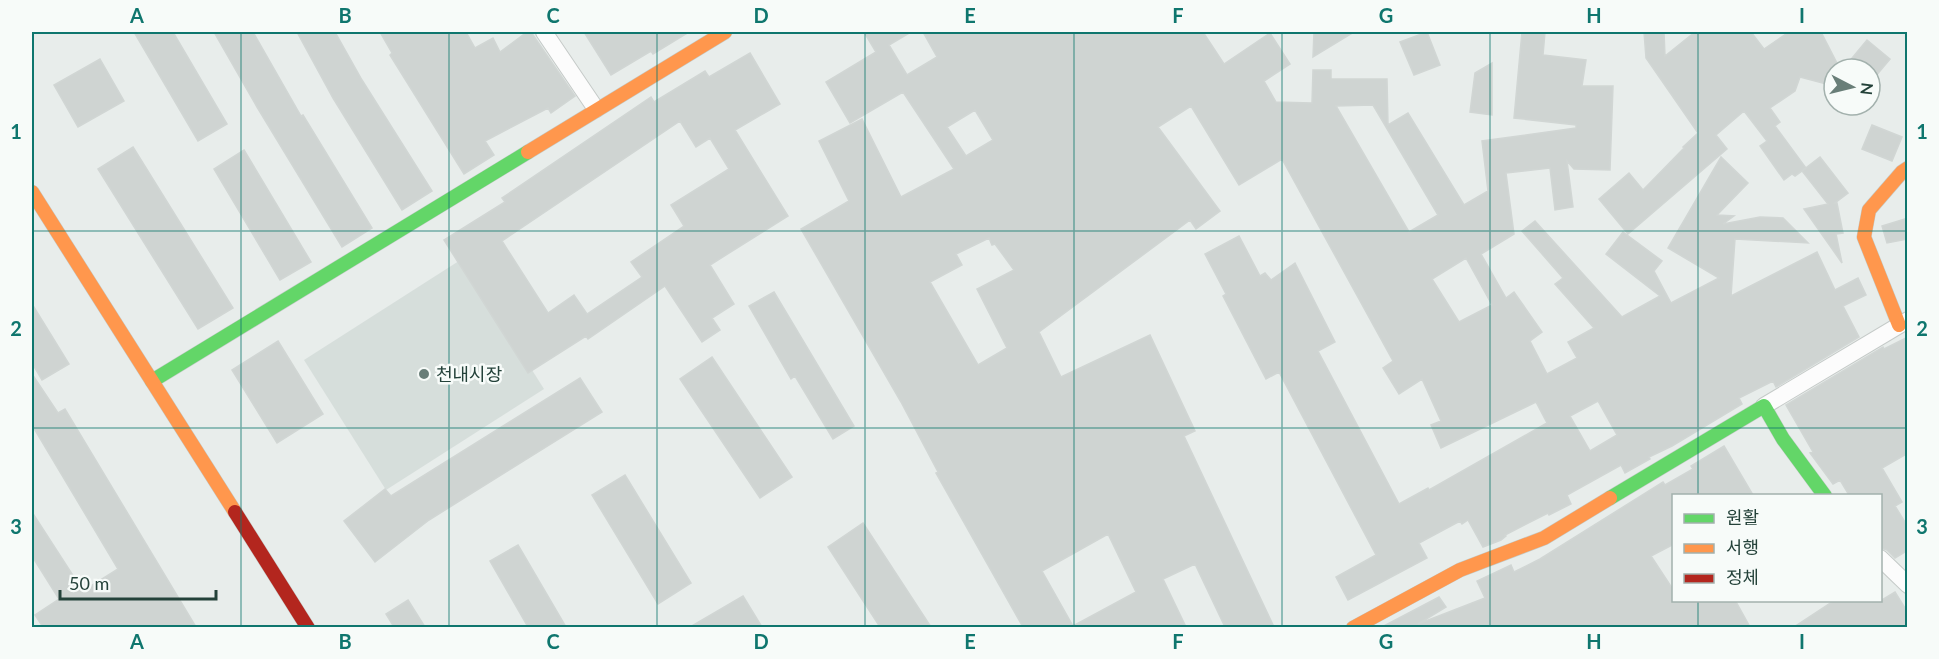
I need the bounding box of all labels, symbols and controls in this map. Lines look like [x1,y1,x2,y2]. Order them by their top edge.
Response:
text: A [129,3,144,27]
text: B [338,3,352,27]
text: C [546,3,560,27]
text: D [753,3,769,27]
text: E [964,3,976,27]
text: F [1172,3,1184,27]
text: G [1379,3,1393,27]
text: H [1586,3,1602,27]
text: I [1799,3,1805,27]
north arrow [1822,57,1882,117]
text: N [1857,82,1878,96]
text: 1 [10,119,22,143]
text: 1 [1916,119,1928,143]
text: 2 [10,316,22,340]
text: 2 [1916,316,1928,340]
place label: 천내시장 [436,363,502,385]
marker: 천내시장 [417,367,431,381]
legend [1672,494,1882,602]
text: 원활 [1726,506,1759,528]
text: 3 [10,514,22,538]
text: 3 [1916,514,1928,538]
text: 서행 [1726,536,1759,558]
scale bar [60,563,216,601]
text: 정체 [1726,566,1759,588]
text: 50 m [69,572,109,594]
text: A [129,629,144,653]
text: B [338,629,352,653]
text: C [546,629,560,653]
text: D [753,629,769,653]
text: E [964,629,976,653]
text: F [1172,629,1184,653]
text: G [1379,629,1393,653]
text: H [1586,629,1602,653]
text: I [1799,629,1805,653]

